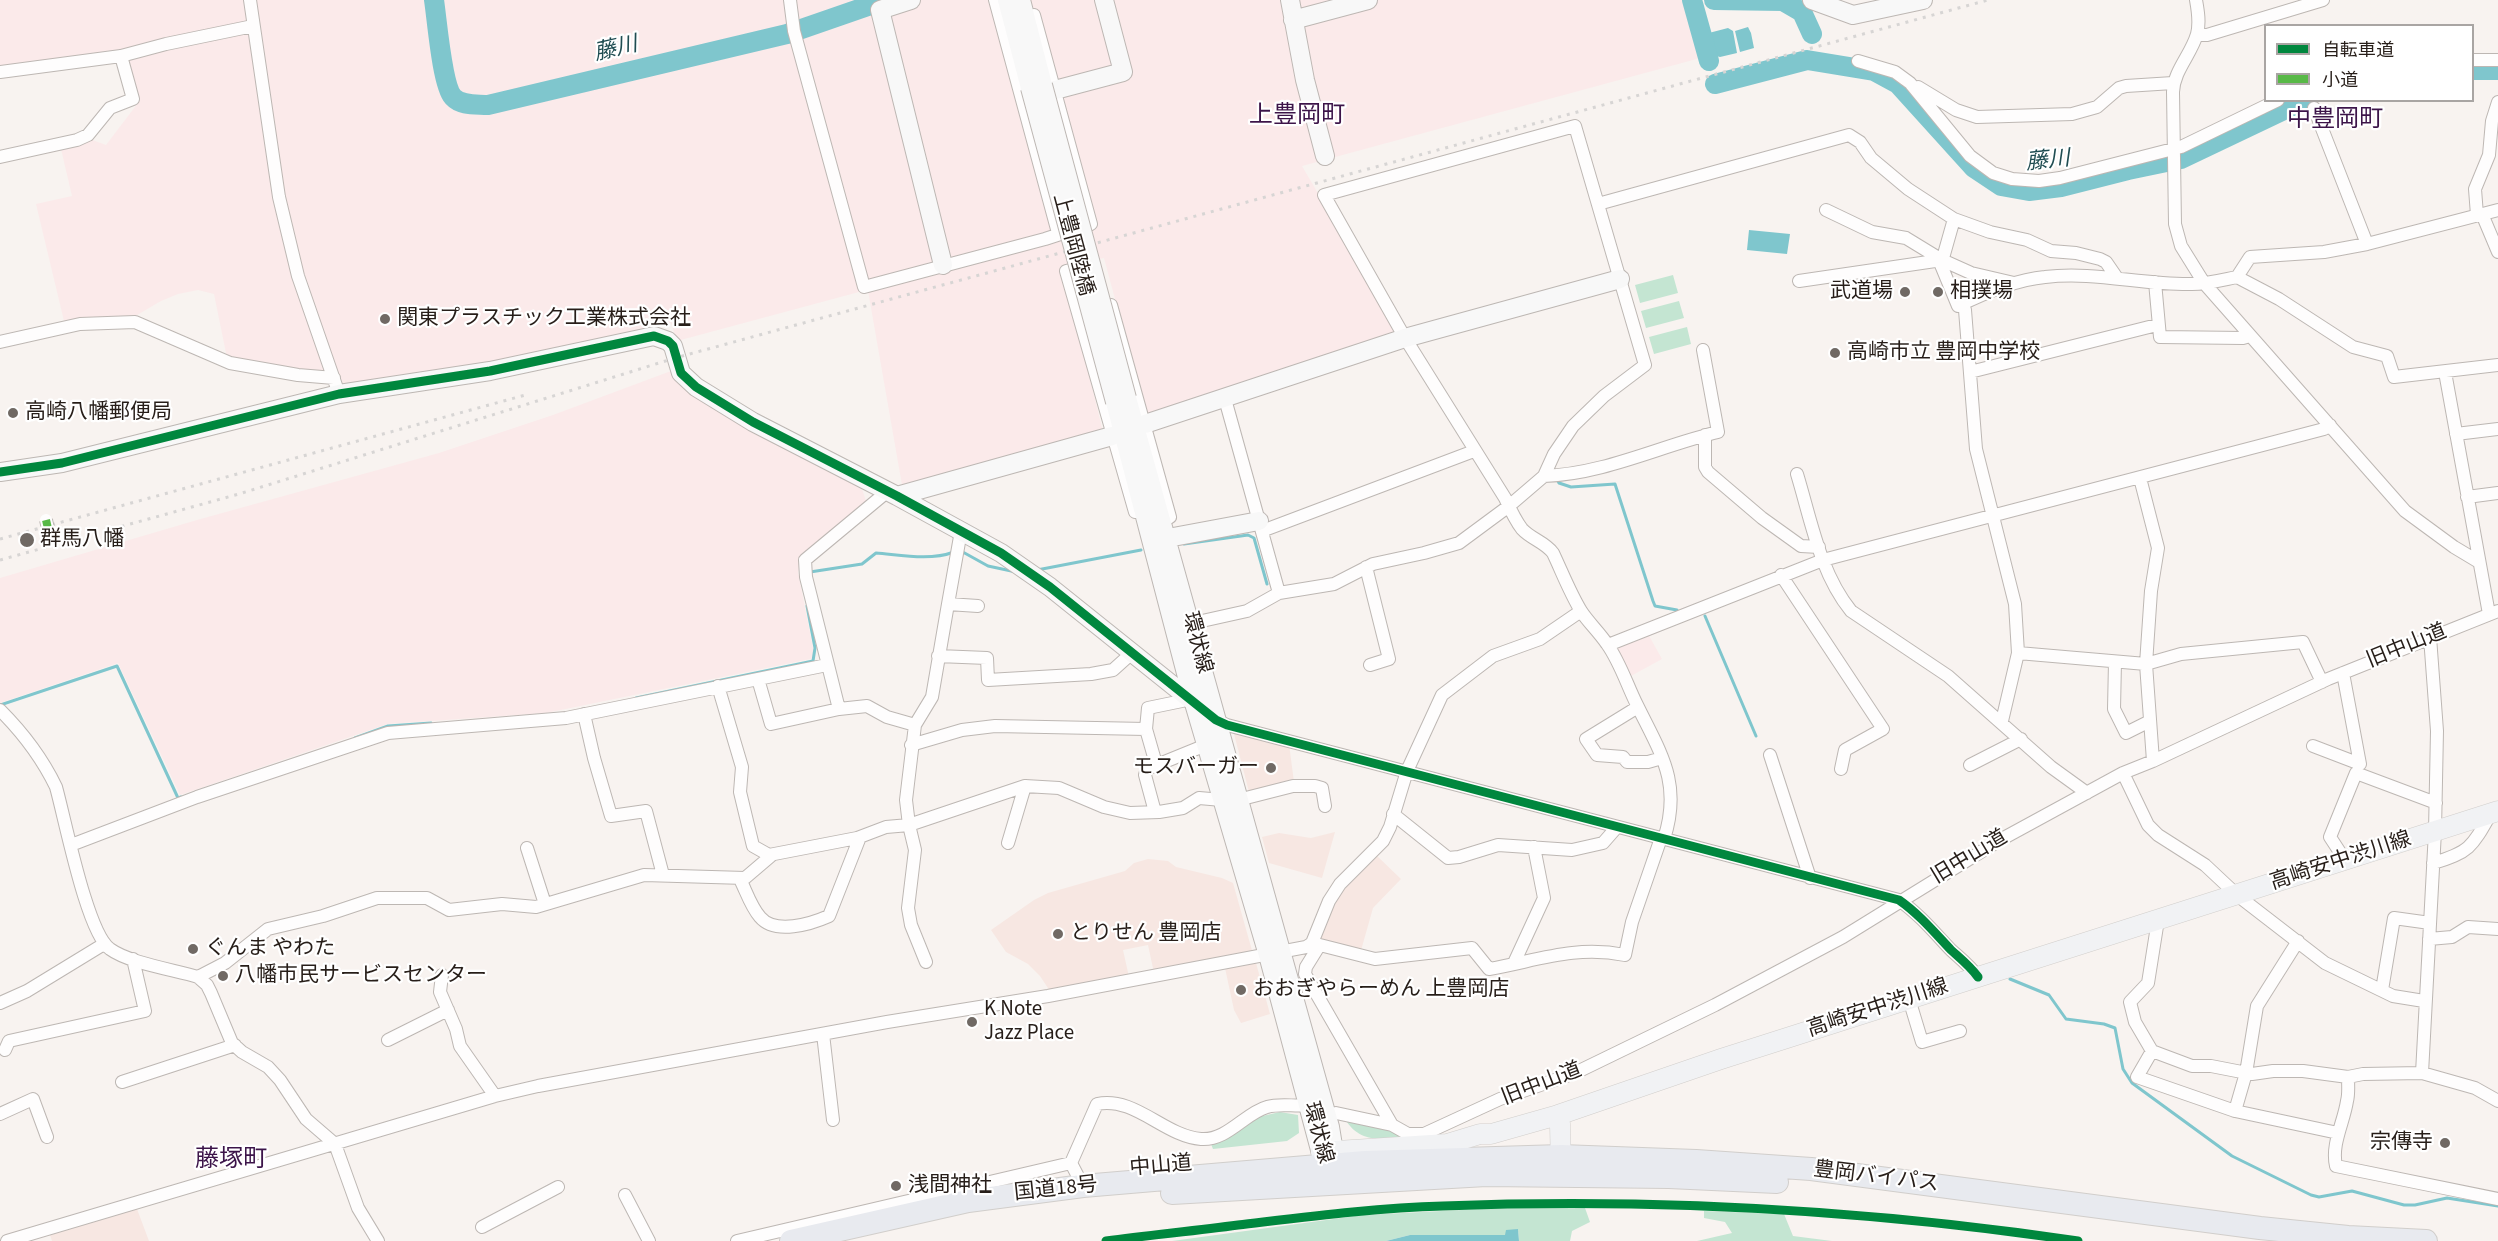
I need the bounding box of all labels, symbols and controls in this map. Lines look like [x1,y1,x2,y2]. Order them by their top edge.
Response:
legend [2264,24,2474,102]
water label: 藤川 [592,32,640,68]
text: 自転車道 [2322,38,2394,63]
text: 小道 [2322,68,2358,93]
district label: 上豊岡町 [1249,103,1345,131]
district label: 中豊岡町 [2287,107,2383,135]
water label: 藤川 [2025,147,2071,177]
street label: 上豊岡陸橋 [1046,191,1098,299]
place label: 武道場 [1830,279,1893,305]
place label: 相撲場 [1950,279,2013,305]
marker: 武道場 [1898,285,1912,299]
marker: 相撲場 [1931,285,1945,299]
place label: 関東プラスチック工業株式会社 [397,306,691,332]
marker: 関東プラスチック工業株式会社 [378,312,392,326]
place label: 高崎市立 豊岡中学校 [1847,340,2040,366]
marker: 高崎市立 豊岡中学校 [1828,346,1842,360]
place label: 高崎八幡郵便局 [25,400,172,426]
marker: 高崎八幡郵便局 [6,406,20,420]
place label: 群馬八幡 [40,527,124,553]
marker: 群馬八幡 [18,531,36,549]
street label: 環状線 [1176,609,1216,677]
street label: 旧中山道 [2363,620,2451,674]
place label: モスバーガー [1133,755,1259,781]
marker: モスバーガー [1264,761,1278,775]
street label: 旧中山道 [1928,826,2012,890]
street label: 高崎安中渋川線 [2267,827,2415,897]
place label: とりせん 豊岡店 [1070,921,1221,947]
marker: とりせん 豊岡店 [1051,927,1065,941]
place label: ぐんま やわた [205,936,335,962]
marker: ぐんま やわた [186,942,200,956]
place label: 八幡市民サービスセンター [235,963,487,989]
marker: 八幡市民サービスセンター [216,969,230,983]
street label: 高崎安中渋川線 [1804,974,1952,1044]
place label: おおぎやらーめん 上豊岡店 [1253,977,1509,1003]
marker: おおぎやらーめん 上豊岡店 [1234,983,1248,997]
place label: K Note Jazz Place [984,997,1074,1047]
marker: K Note Jazz Place [965,1015,979,1029]
street label: 旧中山道 [1498,1058,1586,1112]
street label: 環状線 [1297,1099,1337,1167]
place label: 宗傳寺 [2370,1130,2433,1156]
marker: 宗傳寺 [2438,1136,2452,1150]
district label: 藤塚町 [195,1147,267,1175]
street label: 中山道 [1129,1152,1193,1182]
street label: 豊岡バイパス [1812,1158,1940,1198]
place label: 浅間神社 [908,1173,992,1199]
street label: 国道18号 [1013,1173,1099,1207]
marker: 浅間神社 [889,1179,903,1193]

